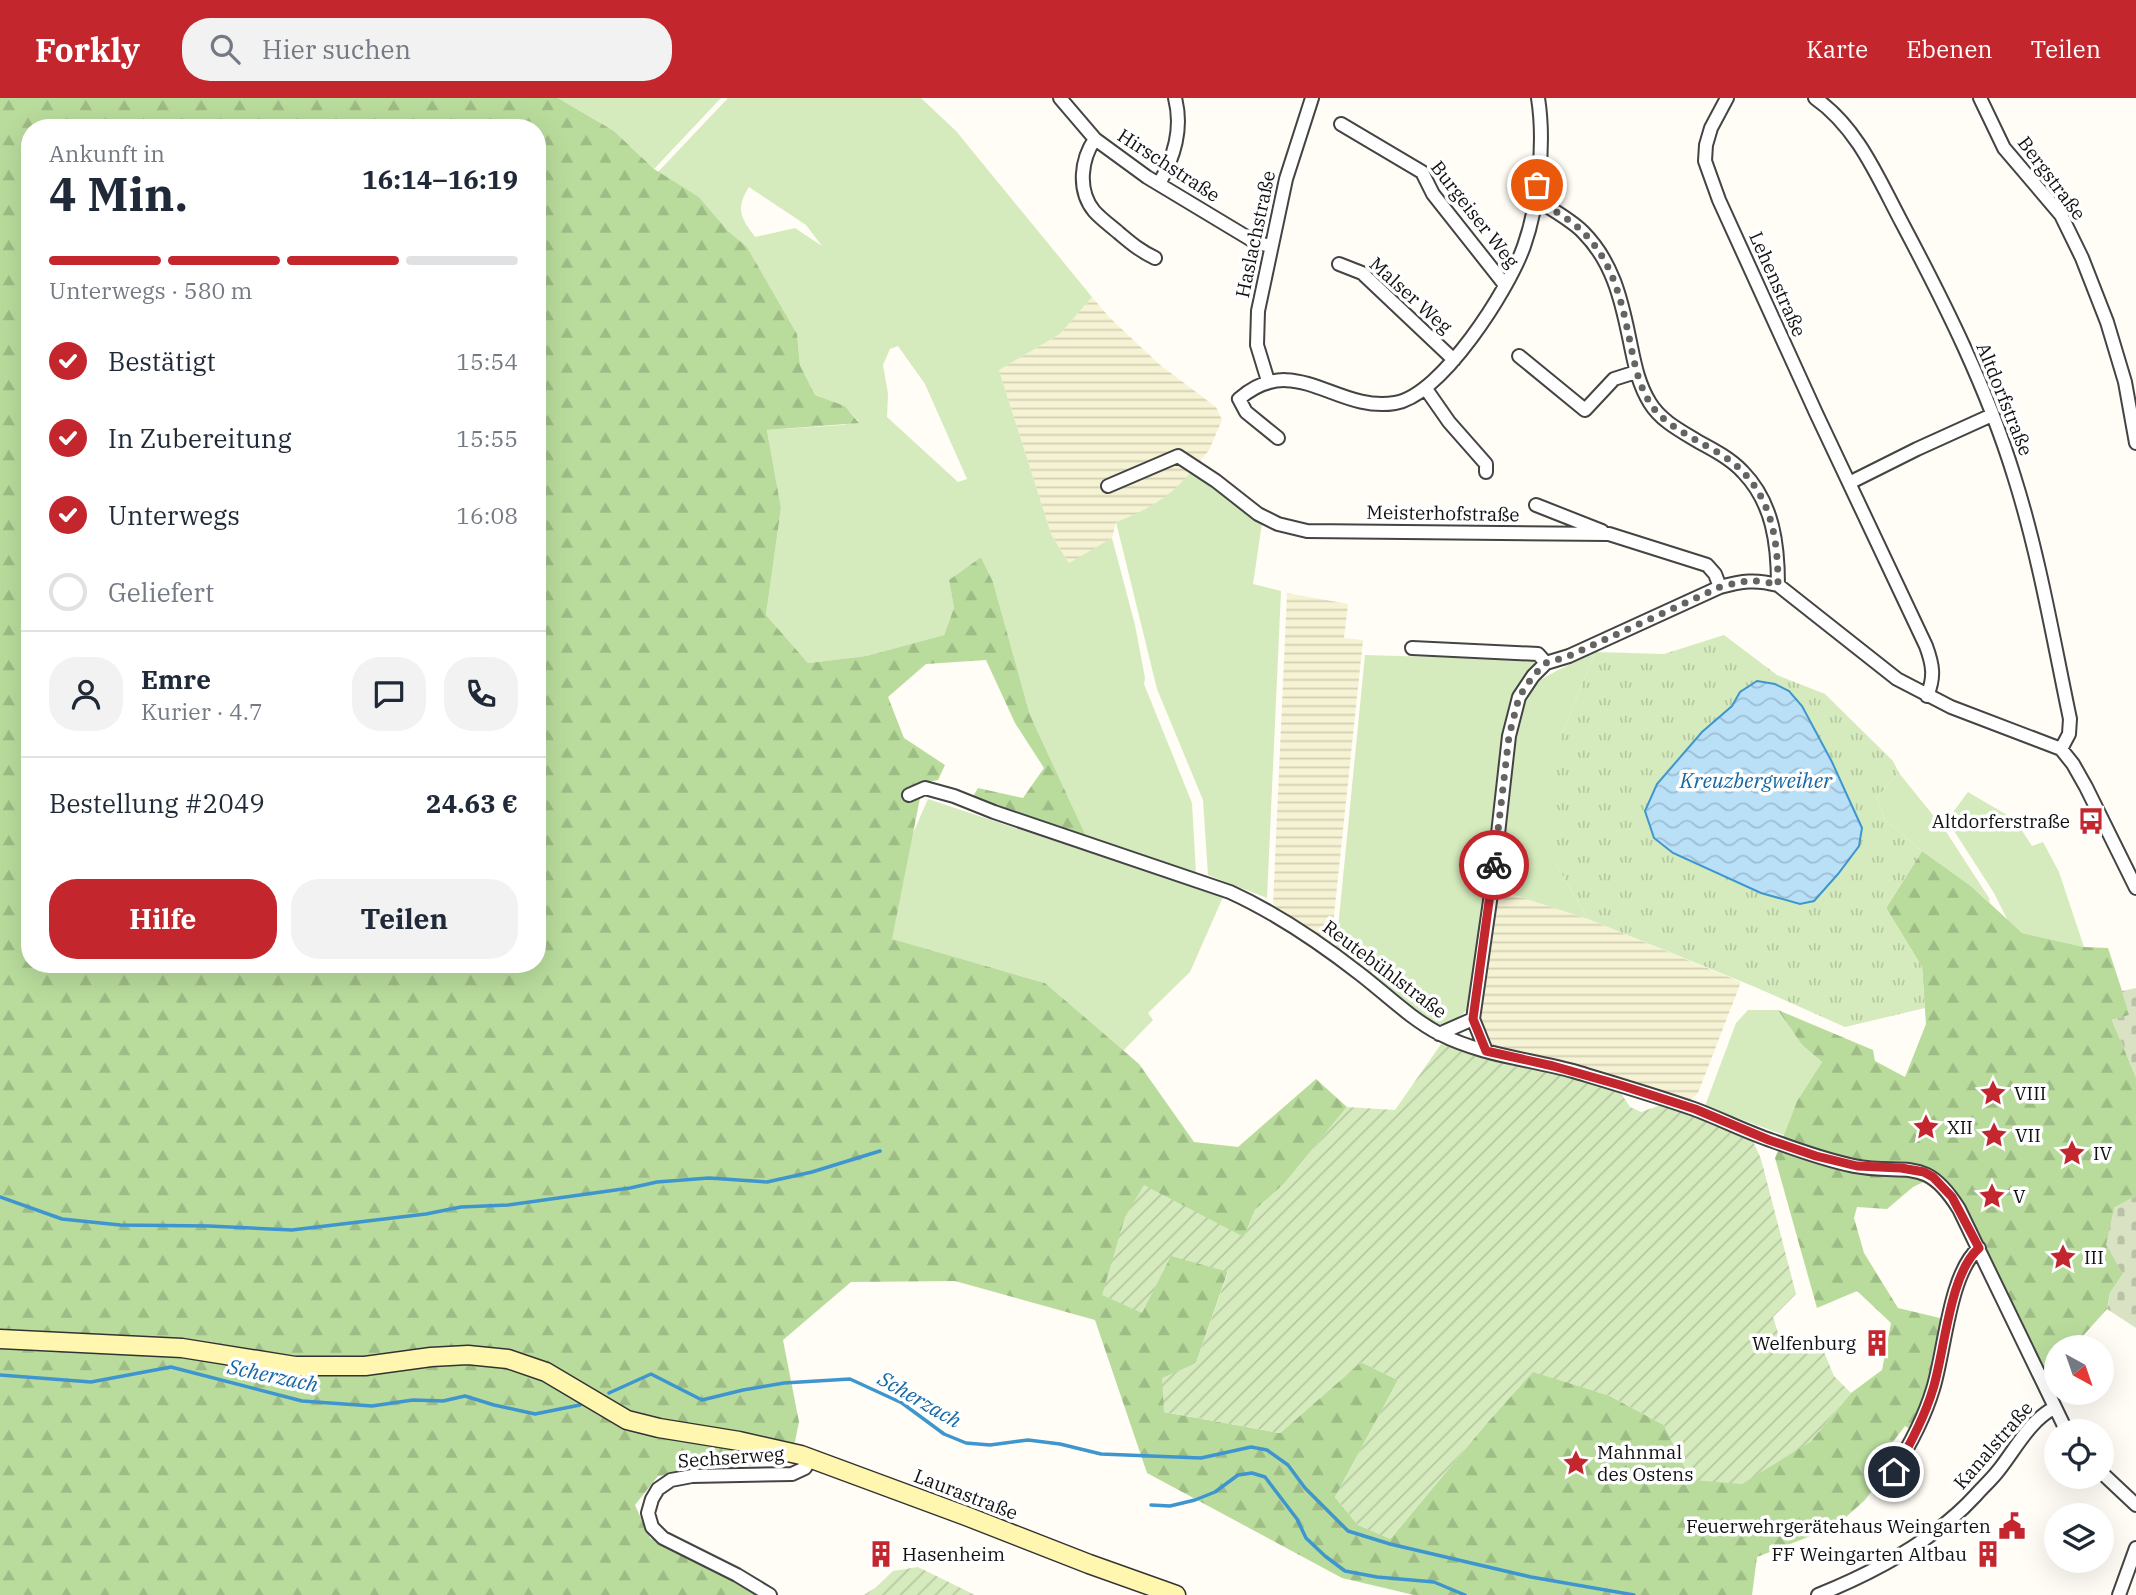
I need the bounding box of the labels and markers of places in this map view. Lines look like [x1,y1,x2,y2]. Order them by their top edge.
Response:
pin [1507,155,1567,215]
bus stop icon: Altdorferstraße [2076,806,2106,836]
place label: Altdorferstraße [1932,809,2070,833]
place icon: VIII [1978,1078,2008,1108]
place label: VIII [2014,1081,2046,1105]
place icon: XII [1911,1112,1941,1142]
place label: XII [1947,1115,1973,1139]
place icon: VII [1979,1120,2009,1150]
place label: VII [2015,1123,2041,1147]
place icon: IV [2057,1138,2087,1168]
place label: IV [2093,1141,2113,1165]
place icon: V [1977,1181,2007,1211]
place label: V [2013,1184,2026,1208]
place icon: III [2048,1242,2078,1272]
place label: III [2084,1245,2104,1269]
building icon: Welfenburg [1862,1328,1892,1358]
place label: Welfenburg [1752,1331,1857,1355]
place label: Mahnmal des Ostens [1597,1440,1693,1486]
pin [1864,1442,1924,1502]
place icon: Mahnmal des Ostens [1561,1448,1591,1478]
public building icon: Feuerwehrgerätehaus Weingarten [1997,1511,2027,1541]
place label: Feuerwehrgerätehaus Weingarten [1686,1514,1991,1538]
building icon: Hasenheim [866,1539,896,1569]
building icon: FF Weingarten Altbau [1973,1539,2003,1569]
place label: Hasenheim [902,1542,1005,1566]
place label: FF Weingarten Altbau [1771,1542,1967,1566]

